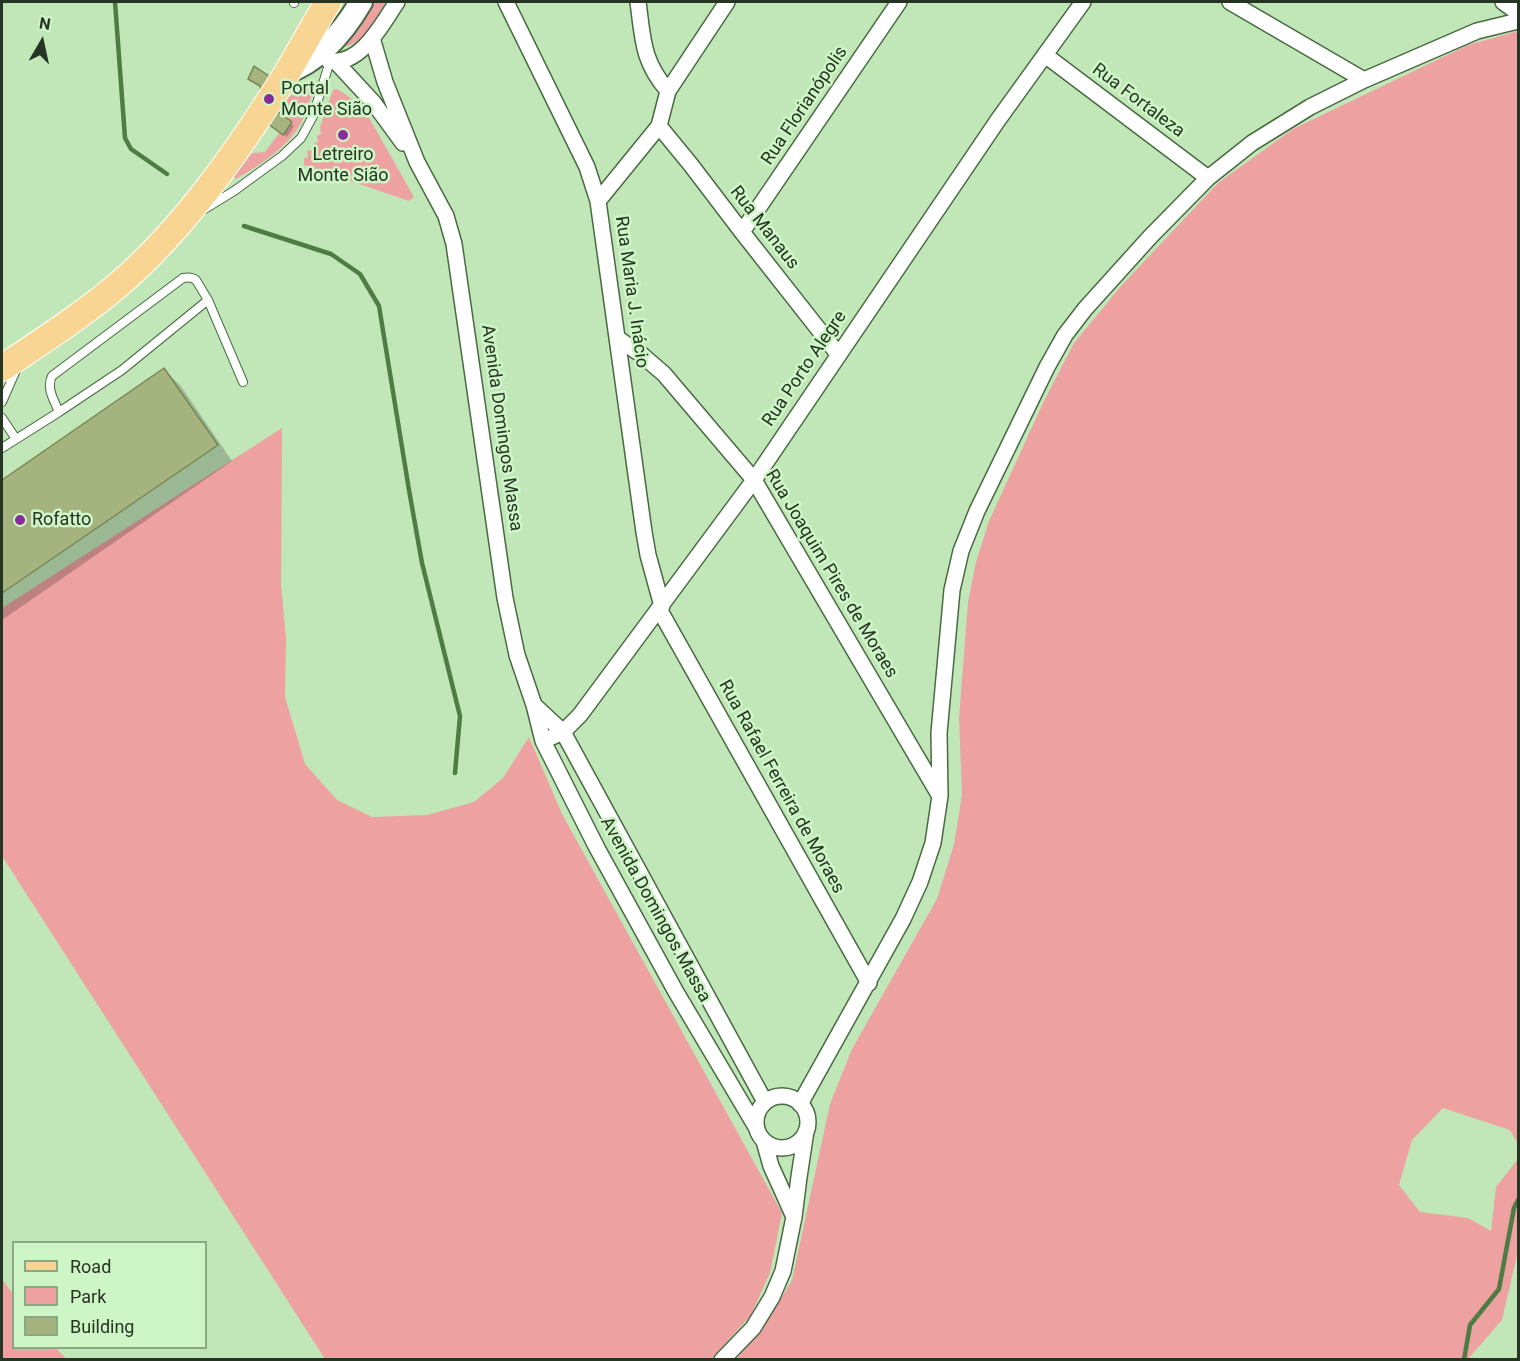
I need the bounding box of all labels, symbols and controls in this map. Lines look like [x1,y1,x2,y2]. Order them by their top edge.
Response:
north arrow [12,12,72,72]
text: N [38,13,52,34]
street label: Rua Florianópolis [757,42,853,170]
street label: Rua Fortaleza [1088,59,1188,143]
place label: Portal Monte Sião [281,78,372,121]
marker: Portal Monte Sião [262,92,276,106]
marker: Letreiro Monte Sião [336,128,350,142]
place label: Letreiro Monte Sião [298,144,388,186]
street label: Rua Manaus [725,182,803,274]
street label: Rua Maria J. Inácio [610,215,652,369]
street label: Rua Porto Alegre [758,307,852,431]
street label: Avenida Domingos Massa [476,323,526,533]
street label: Rua Joaquim Pires de Moraes [760,466,902,682]
place label: Rofatto [32,509,91,531]
marker: Rofatto [13,513,27,527]
street label: Rua Rafael Ferreira de Moraes [713,677,849,897]
street label: Avenida Domingos Massa [595,814,715,1006]
legend [12,1241,207,1349]
text: Road [70,1256,111,1277]
text: Park [70,1286,106,1307]
text: Building [70,1316,134,1337]

